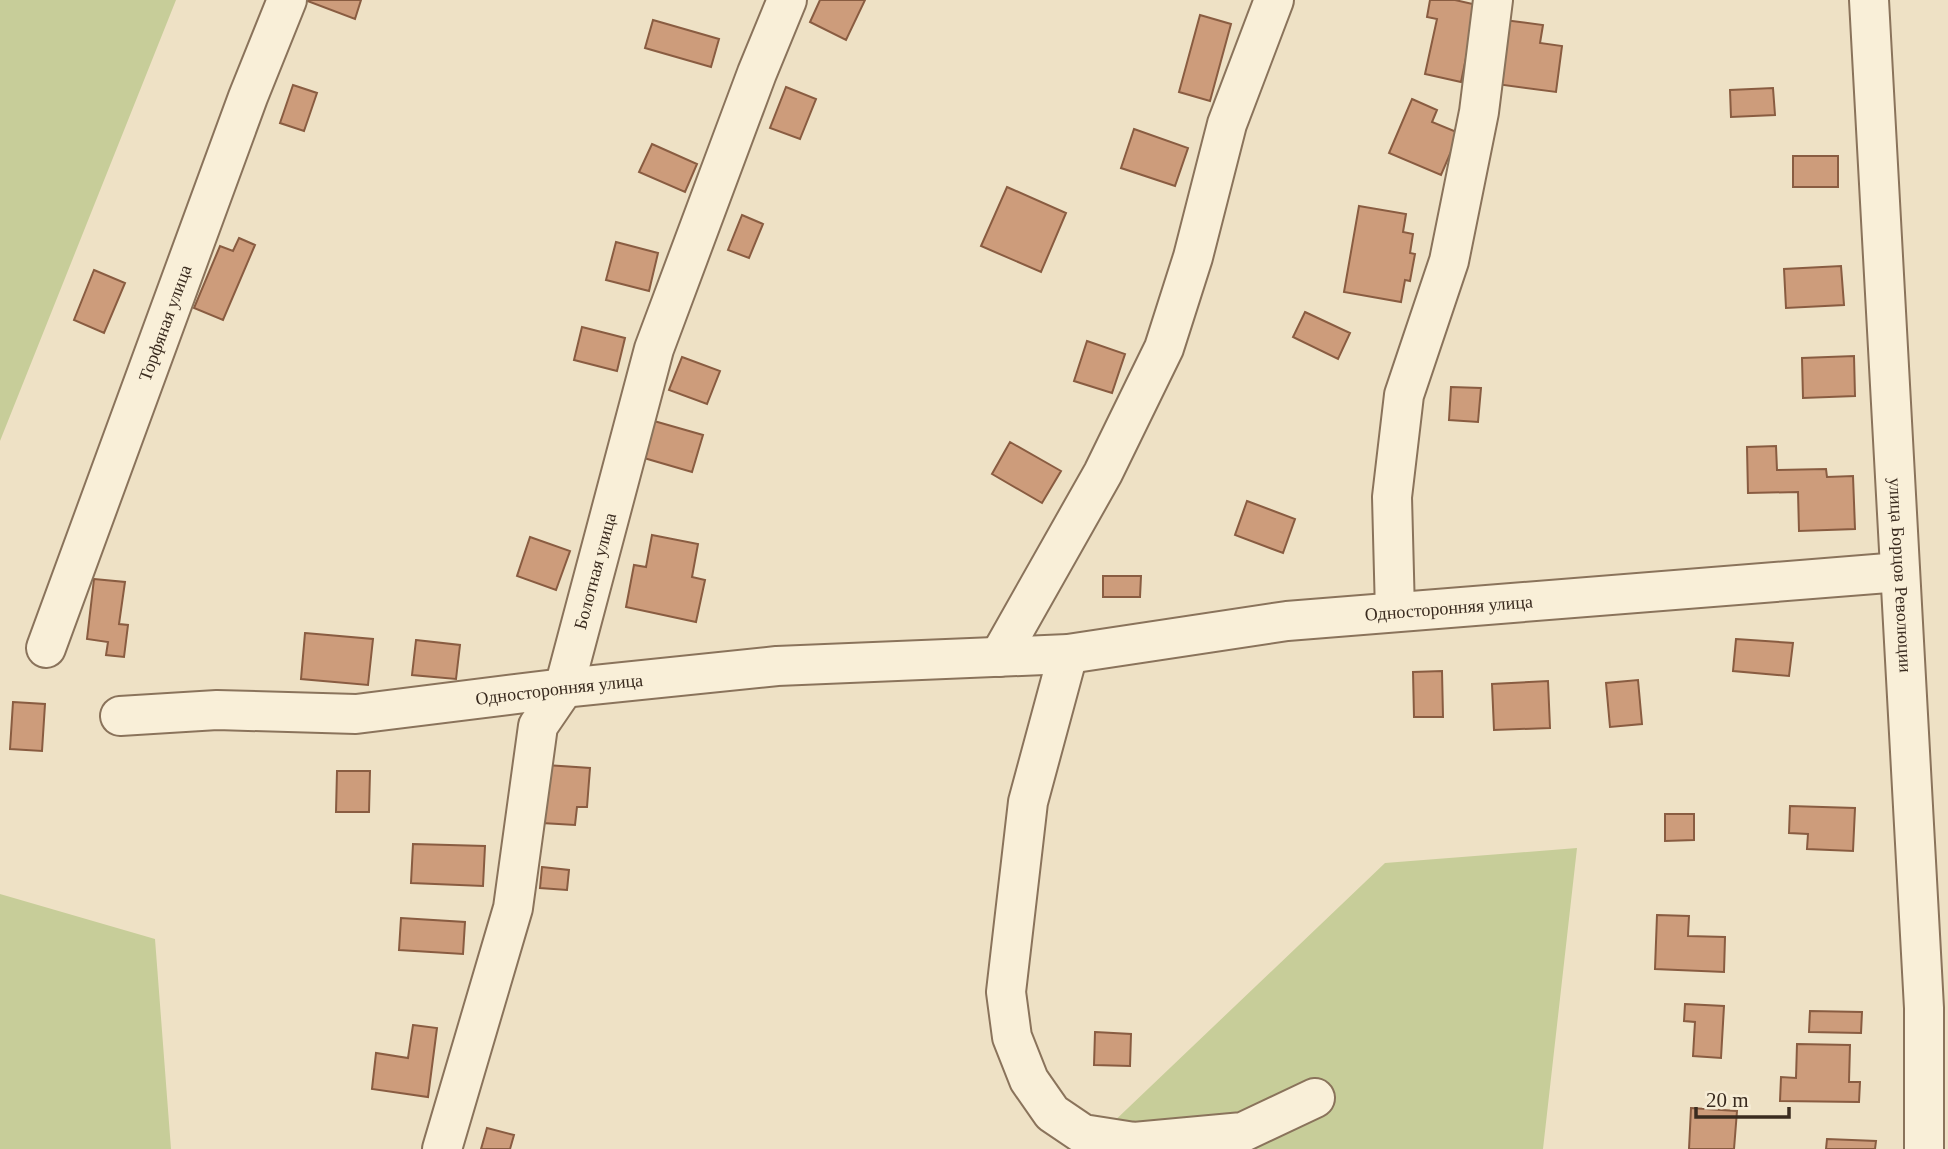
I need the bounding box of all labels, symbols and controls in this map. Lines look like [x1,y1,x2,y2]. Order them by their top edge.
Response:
street label: Торфяная улица [135,262,196,384]
street label: улица Борцов Революции [1885,477,1916,674]
street label: Болотная улица [570,511,620,631]
street label: Односторонняя улица [1364,591,1534,625]
street label: Односторонняя улица [474,670,644,709]
scale bar [1696,1076,1789,1120]
text: 20 m [1706,1088,1749,1112]

